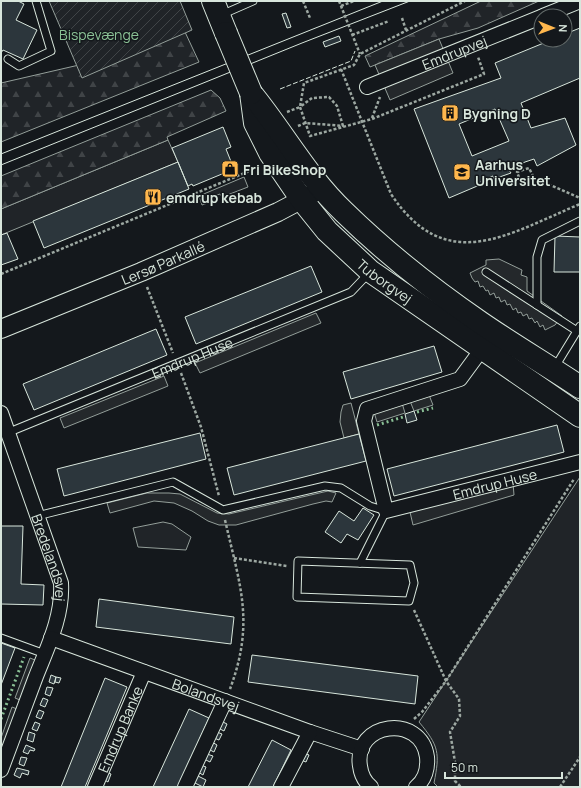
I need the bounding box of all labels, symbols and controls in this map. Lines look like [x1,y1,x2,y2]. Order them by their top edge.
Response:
north arrow [533,8,573,48]
text: N [556,24,571,32]
park label: Bispevænge [59,25,139,44]
street label: Emdrupvej [419,30,489,73]
building icon: Bygning D [440,103,460,123]
place label: Bygning D [463,104,531,123]
place label: Aarhus Universitet [475,155,551,190]
shop icon: Fri BikeShop [220,159,240,179]
place label: Fri BikeShop [243,160,327,179]
school or university icon: Aarhus Universitet [452,162,472,182]
restaurant icon: emdrup kebab [143,187,163,207]
place label: emdrup kebab [166,188,263,207]
street label: Lersø Parkallé [118,236,207,289]
street label: Tuborgvej [353,254,416,307]
street label: Emdrup Huse [149,332,235,382]
street label: Emdrup Huse [451,464,539,503]
street label: Bredelandsvej [28,511,71,602]
street label: Bolandsvej [170,673,242,715]
street label: Emdrup Banke [93,683,147,775]
scale bar [445,754,562,780]
text: 50 m [451,759,478,776]

